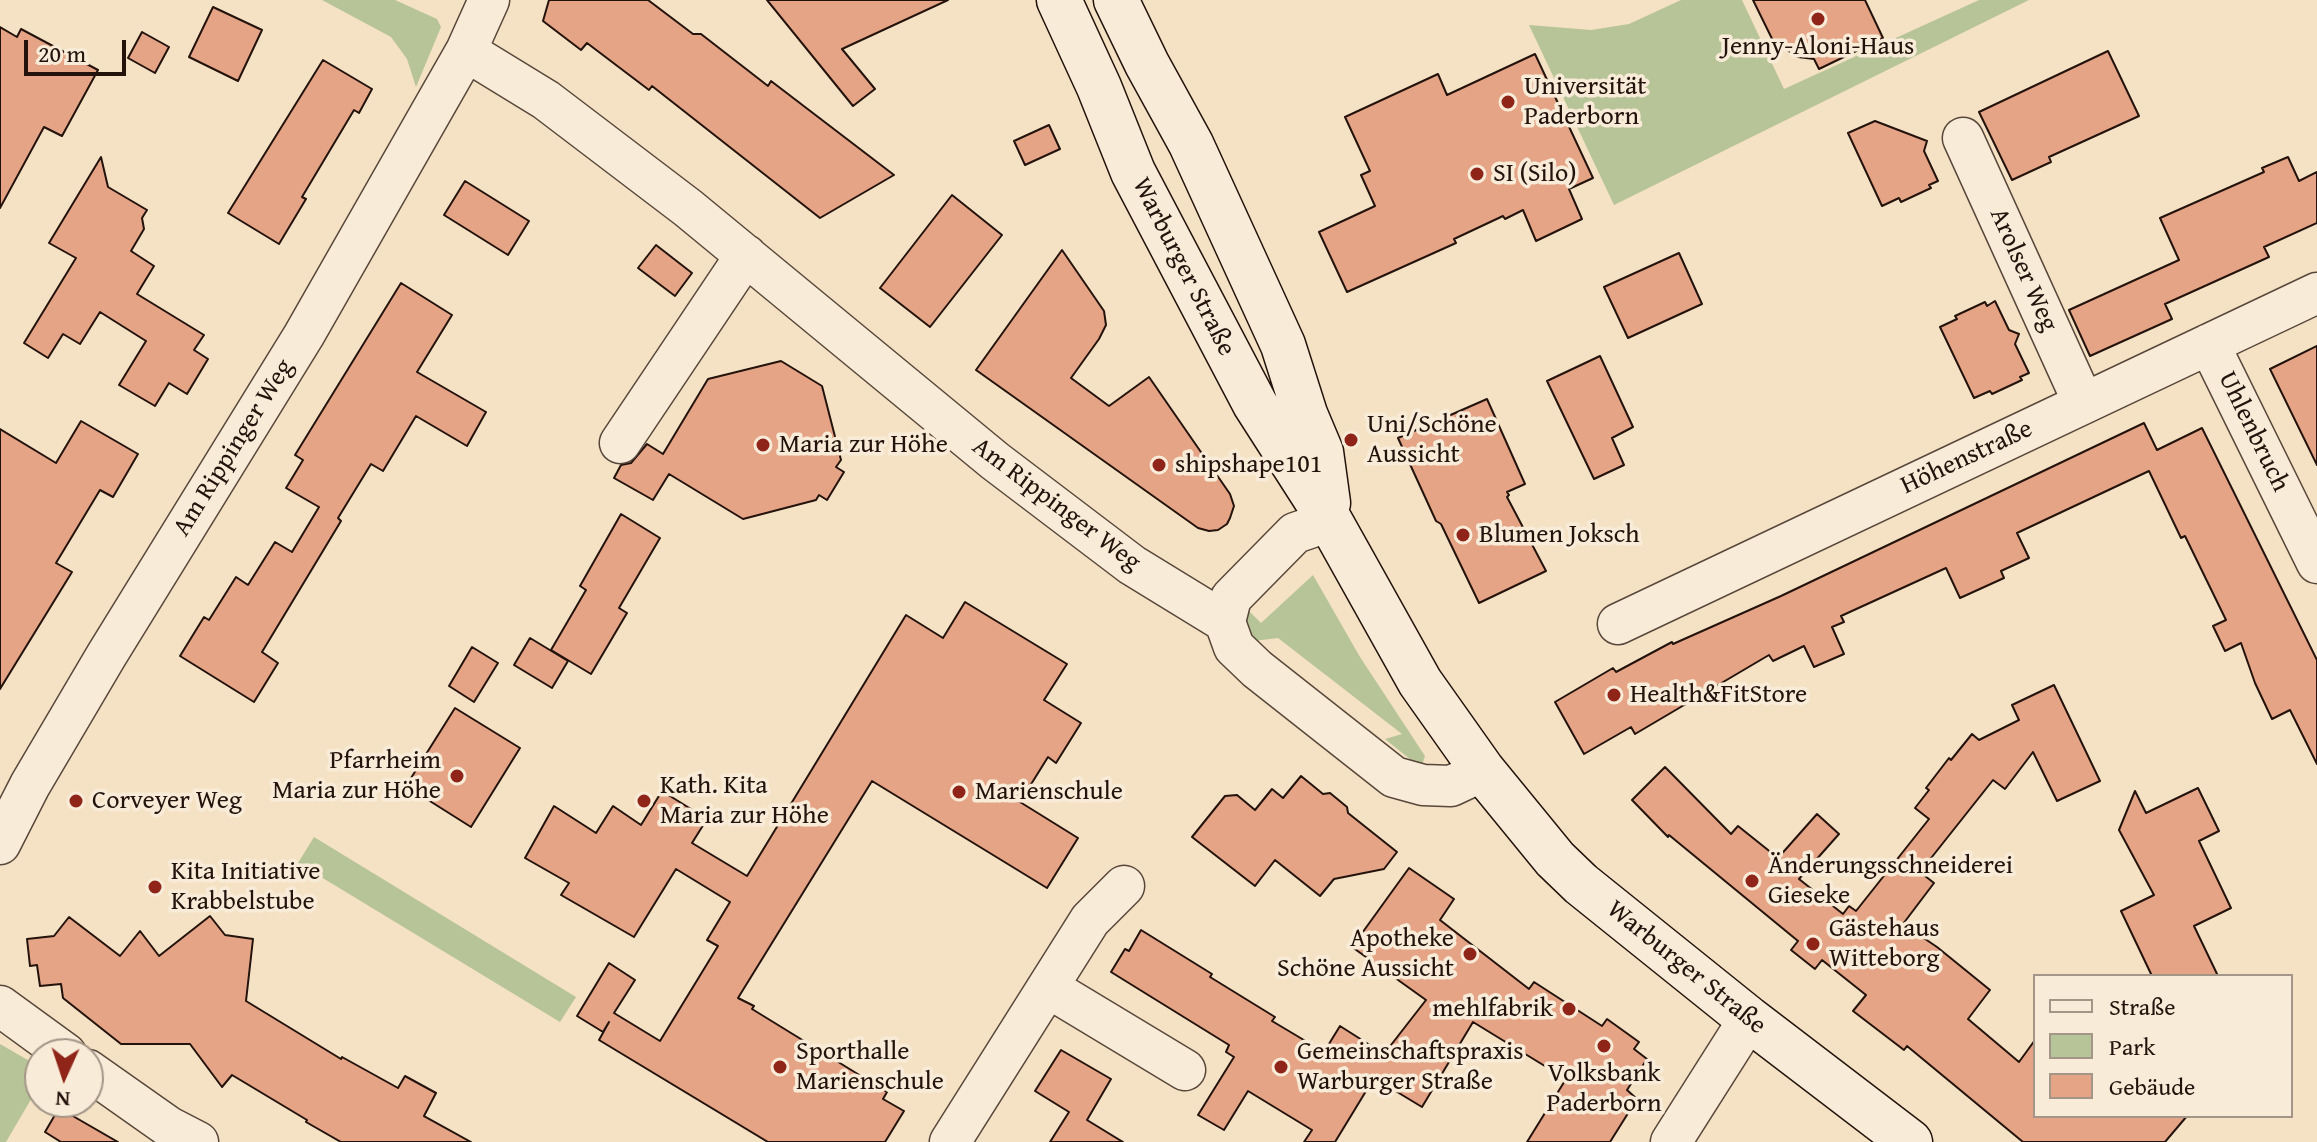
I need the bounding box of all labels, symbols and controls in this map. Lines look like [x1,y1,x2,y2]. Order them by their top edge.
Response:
marker: Jenny-Aloni-Haus [1809,10,1827,28]
scale bar [28,24,130,74]
place label: Jenny-Aloni-Haus [1722,31,1914,63]
text: 20 m [38,36,86,71]
place label: Universität Paderborn [1524,71,1647,132]
marker: Universität Paderborn [1499,93,1517,111]
place label: SI (Silo) [1493,158,1577,190]
marker: SI (Silo) [1468,165,1486,183]
street label: Warburger Straße [1125,173,1241,361]
street label: Arolser Weg [1982,203,2064,337]
street label: Am Rippinger Weg [167,354,301,542]
street label: Uhlenbruch [2211,367,2295,497]
place label: Uni/Schöne Aussicht [1367,409,1497,470]
street label: Höhenstraße [1896,414,2038,502]
place label: Maria zur Höhe [779,429,948,461]
marker: Uni/Schöne Aussicht [1342,431,1360,449]
street label: Am Rippinger Weg [966,432,1146,578]
marker: Maria zur Höhe [754,436,772,454]
place label: shipshape101 [1175,449,1322,481]
marker: shipshape101 [1150,456,1168,474]
place label: Blumen Joksch [1479,519,1640,551]
marker: Blumen Joksch [1454,526,1472,544]
place label: Health&FitStore [1630,679,1807,711]
marker: Health&FitStore [1605,686,1623,704]
place label: Pfarrheim Maria zur Höhe [272,745,441,806]
marker: Pfarrheim Maria zur Höhe [448,767,466,785]
place label: Kath. Kita Maria zur Höhe [660,770,829,832]
place label: Marienschule [975,776,1123,808]
marker: Marienschule [950,783,968,801]
place label: Corveyer Weg [92,785,242,817]
marker: Corveyer Weg [67,792,85,810]
marker: Kath. Kita Maria zur Höhe [635,792,653,810]
place label: Änderungsschneiderei Gieseke [1768,850,2013,912]
place label: Kita Initiative Krabbelstube [171,856,321,918]
marker: Änderungsschneiderei Gieseke [1743,872,1761,890]
marker: Kita Initiative Krabbelstube [146,878,164,896]
street label: Warburger Straße [1600,894,1772,1042]
place label: Gästehaus Witteborg [1829,913,1940,974]
place label: Apotheke Schöne Aussicht [1277,923,1454,984]
marker: Gästehaus Witteborg [1804,935,1822,953]
marker: Apotheke Schöne Aussicht [1461,945,1479,963]
legend [2033,974,2293,1118]
text: Straße [2109,989,2176,1024]
place label: mehlfabrik [1432,993,1553,1025]
marker: mehlfabrik [1560,1000,1578,1018]
text: Park [2109,1029,2155,1064]
place label: Sporthalle Marienschule [796,1036,944,1098]
place label: Gemeinschaftspraxis Warburger Straße [1297,1036,1524,1098]
marker: Volksbank Paderborn [1595,1037,1613,1055]
north arrow [24,1038,104,1118]
marker: Sporthalle Marienschule [771,1058,789,1076]
marker: Gemeinschaftspraxis Warburger Straße [1272,1058,1290,1076]
place label: Volksbank Paderborn [1546,1058,1662,1120]
text: Gebäude [2109,1069,2195,1104]
text: N [55,1084,71,1116]

